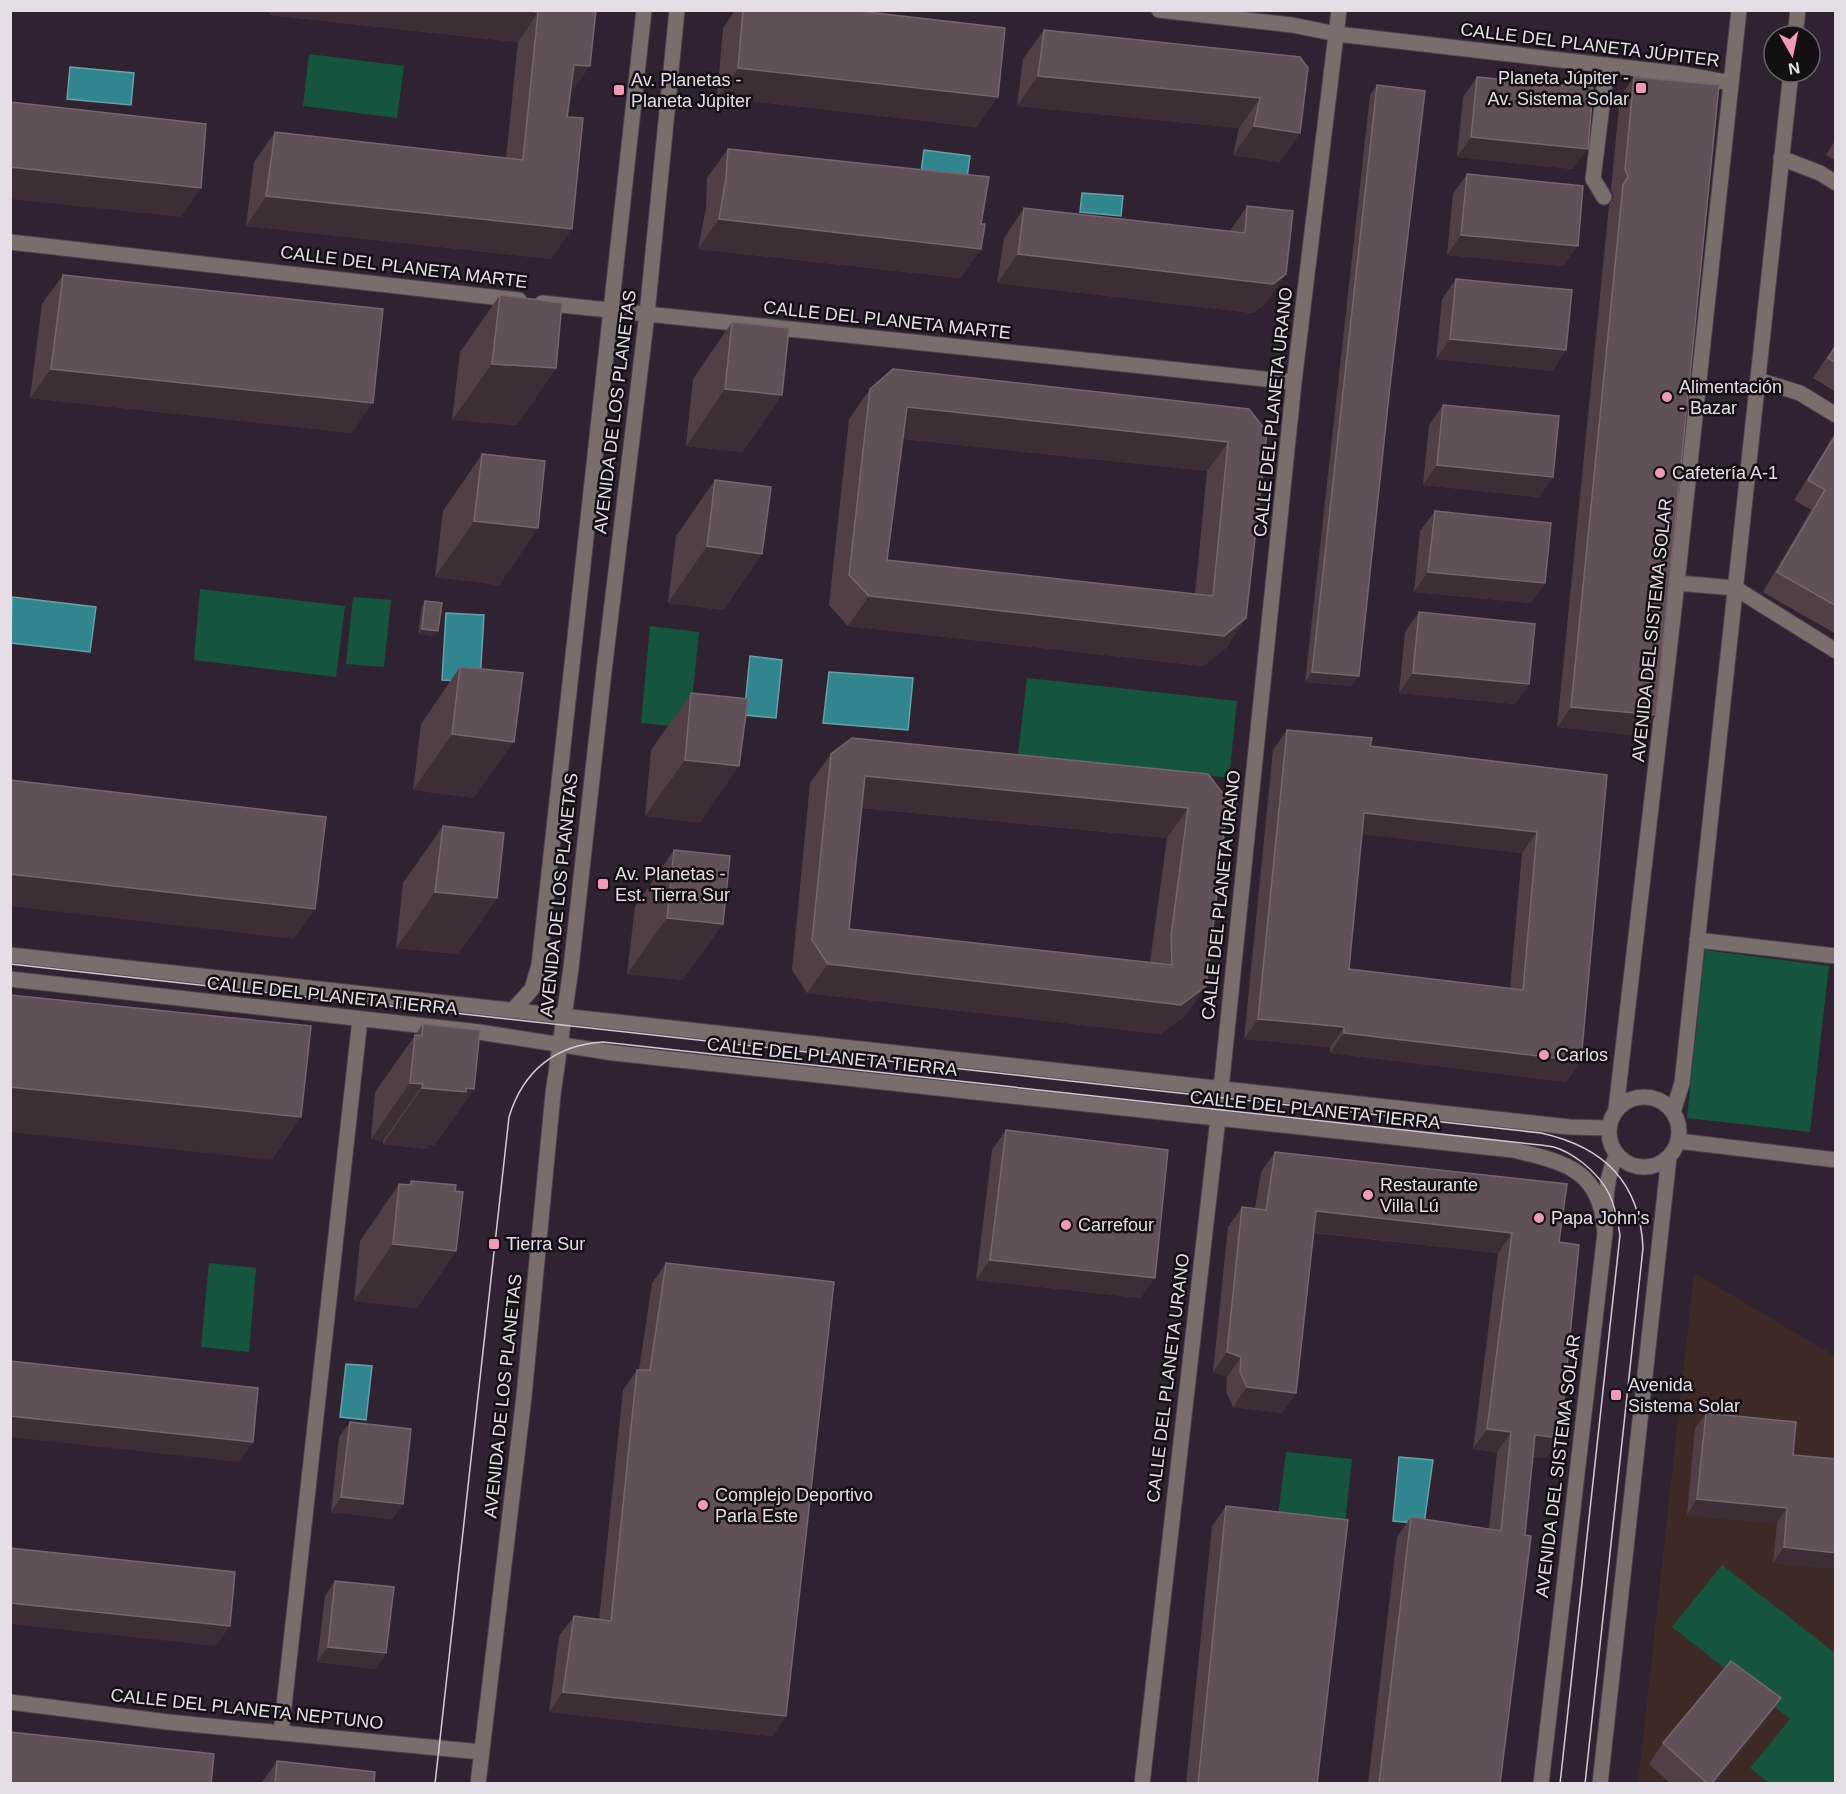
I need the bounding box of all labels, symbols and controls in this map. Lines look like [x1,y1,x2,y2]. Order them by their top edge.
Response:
street label: CALLE DEL PLANETA JÚPITER [1459,18,1721,71]
north arrow [1762,24,1822,84]
text: N [1787,59,1801,78]
place label: Planeta Júpiter - Av. Sistema Solar [1488,68,1629,109]
place label: Av. Planetas - Planeta Júpiter [631,70,751,111]
marker: Planeta Júpiter - Av. Sistema Solar [1634,81,1648,95]
marker: Av. Planetas - Planeta Júpiter [612,83,626,97]
street label: CALLE DEL PLANETA MARTE [279,242,529,292]
street label: CALLE DEL PLANETA URANO [1250,286,1296,538]
street label: AVENIDA DE LOS PLANETAS [590,289,640,535]
street label: CALLE DEL PLANETA MARTE [762,297,1012,343]
place label: Alimentación - Bazar [1679,377,1782,418]
marker: Alimentación - Bazar [1660,390,1674,404]
place label: Cafetería A-1 [1672,463,1778,483]
marker: Cafetería A-1 [1653,466,1667,480]
street label: AVENIDA DEL SISTEMA SOLAR [1628,497,1676,763]
street label: CALLE DEL PLANETA URANO [1198,769,1244,1021]
street label: AVENIDA DE LOS PLANETAS [536,772,582,1018]
place label: Av. Planetas - Est. Tierra Sur [615,864,730,905]
marker: Av. Planetas - Est. Tierra Sur [596,877,610,891]
street label: CALLE DEL PLANETA TIERRA [206,973,458,1019]
street label: CALLE DEL PLANETA TIERRA [706,1034,958,1080]
place label: Carlos [1556,1045,1608,1065]
marker: Carlos [1537,1048,1551,1062]
street label: CALLE DEL PLANETA TIERRA [1189,1087,1441,1133]
place label: Restaurante Villa Lú [1380,1175,1478,1216]
marker: Restaurante Villa Lú [1361,1188,1375,1202]
place label: Papa John's [1551,1208,1650,1228]
marker: Papa John's [1532,1211,1546,1225]
place label: Carrefour [1078,1215,1154,1235]
marker: Carrefour [1059,1218,1073,1232]
place label: Tierra Sur [506,1234,585,1254]
marker: Tierra Sur [487,1237,501,1251]
street label: CALLE DEL PLANETA URANO [1143,1252,1193,1504]
street label: AVENIDA DE LOS PLANETAS [480,1273,526,1519]
street label: AVENIDA DEL SISTEMA SOLAR [1532,1333,1584,1599]
place label: Avenida Sistema Solar [1628,1375,1740,1416]
marker: Avenida Sistema Solar [1609,1388,1623,1402]
place label: Complejo Deportivo Parla Este [715,1485,873,1526]
marker: Complejo Deportivo Parla Este [696,1498,710,1512]
street label: CALLE DEL PLANETA NEPTUNO [110,1685,384,1733]

